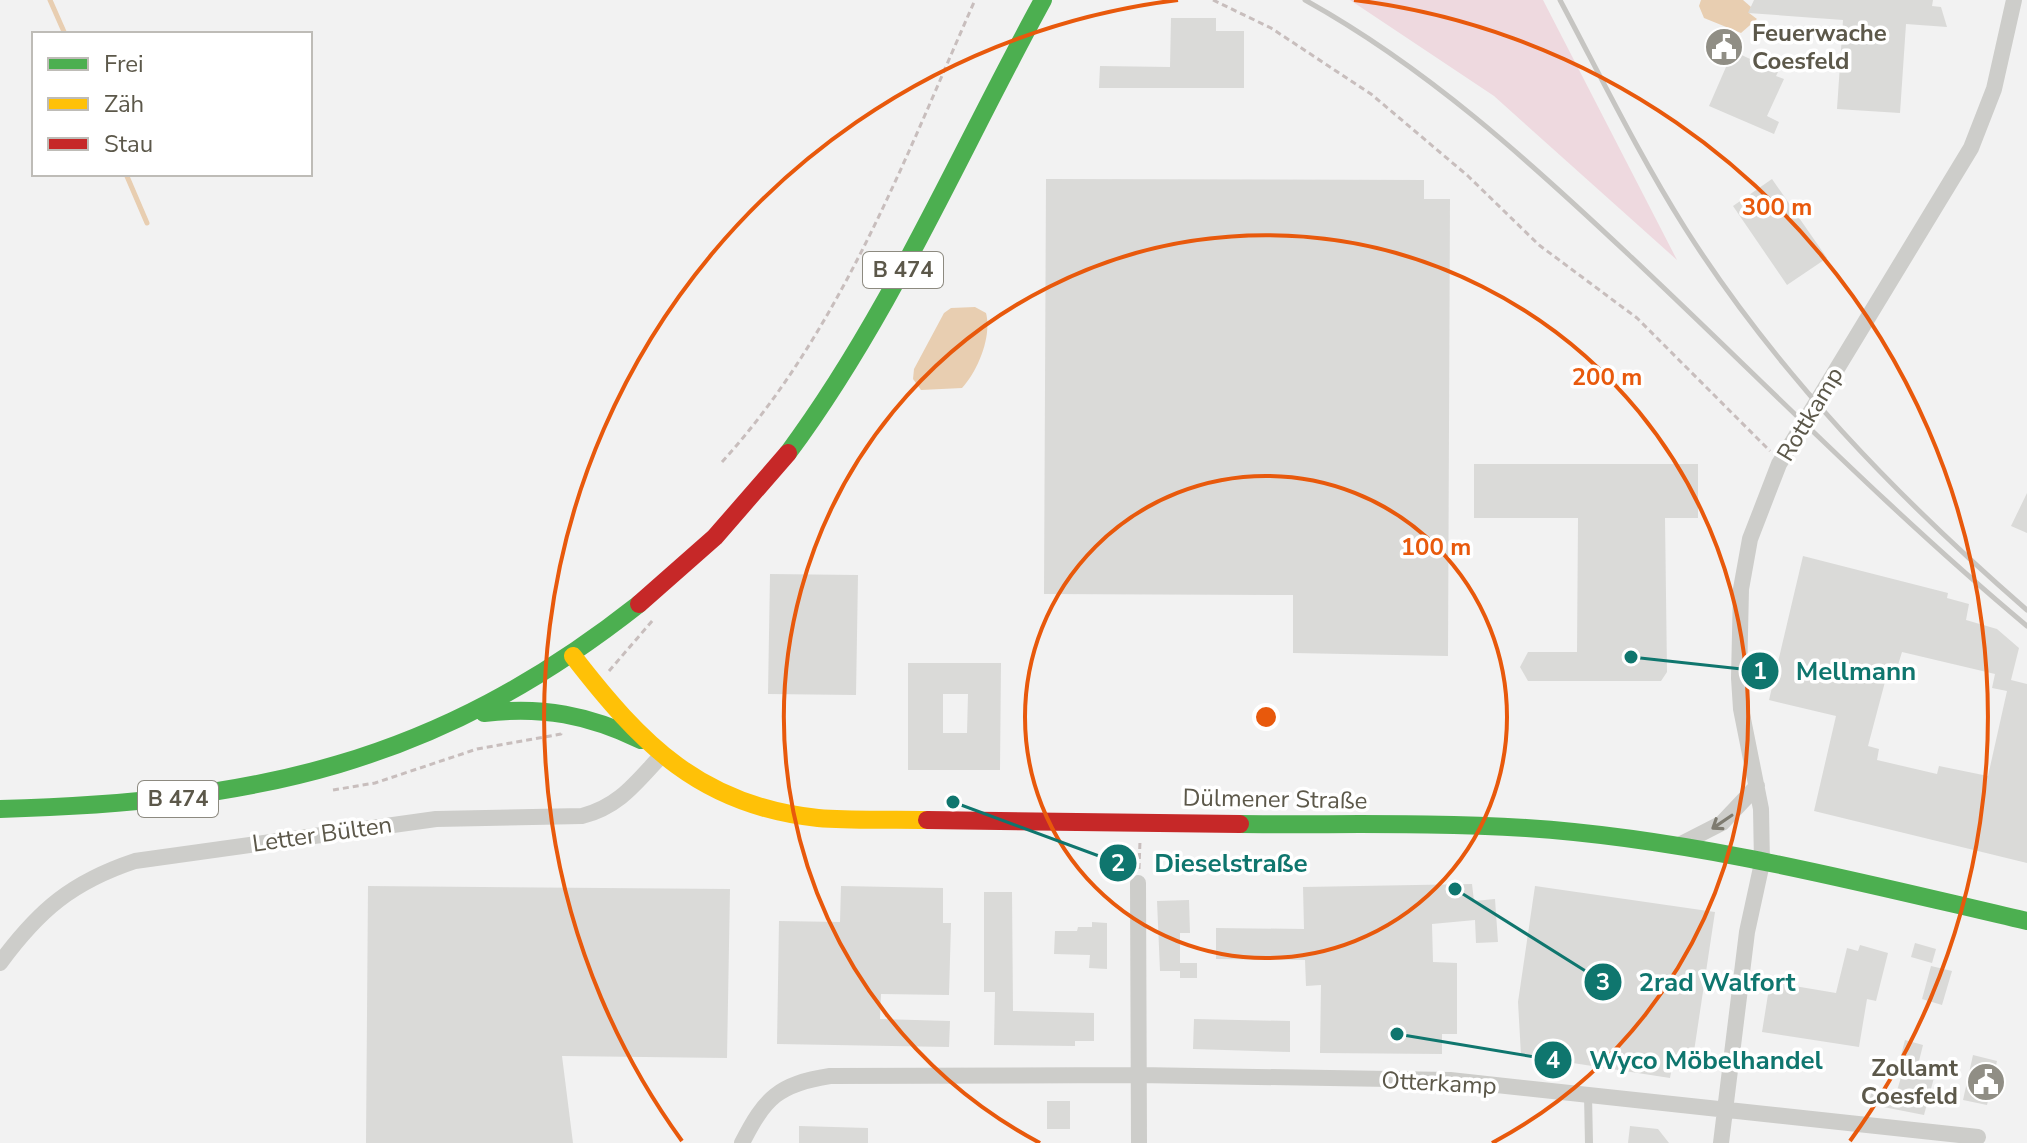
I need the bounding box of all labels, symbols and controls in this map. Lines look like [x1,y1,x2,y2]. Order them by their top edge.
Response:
place label: Feuerwache Coesfeld [1752,17,1887,77]
public building icon: Feuerwache Coesfeld [1703,26,1745,68]
legend [32,32,312,176]
text: Frei [104,48,144,80]
text: Zäh [104,88,144,120]
text: Stau [104,128,153,160]
text: 300 m [1742,191,1812,223]
road number: B 474 [863,252,943,288]
text: 200 m [1572,361,1642,393]
street label: Rottkamp [1769,361,1851,467]
text: 100 m [1401,531,1471,563]
callout: Mellmann [1740,646,1933,696]
text: Mellmann [1796,654,1916,689]
text: 1 [1753,655,1767,687]
centre of rings [1252,703,1280,731]
road number: B 474 [138,781,218,817]
street label: Dülmener Straße [1182,781,1368,817]
street label: Letter Bülten [250,808,394,860]
one-way arrow [1711,814,1733,830]
callout: Dieselstraße [1098,838,1324,888]
text: Dieselstraße [1154,846,1308,881]
text: 2 [1111,847,1125,879]
callout: 2rad Walfort [1583,957,1812,1007]
text: 2rad Walfort [1638,965,1797,1000]
text: 3 [1596,966,1610,998]
callout: Wyco Möbelhandel [1533,1035,1839,1085]
text: Wyco Möbelhandel [1589,1043,1824,1078]
text: 4 [1546,1044,1560,1076]
place label: Zollamt Coesfeld [1861,1052,1959,1112]
public building icon: Zollamt Coesfeld [1965,1061,2007,1103]
street label: Otterkamp [1381,1064,1497,1102]

